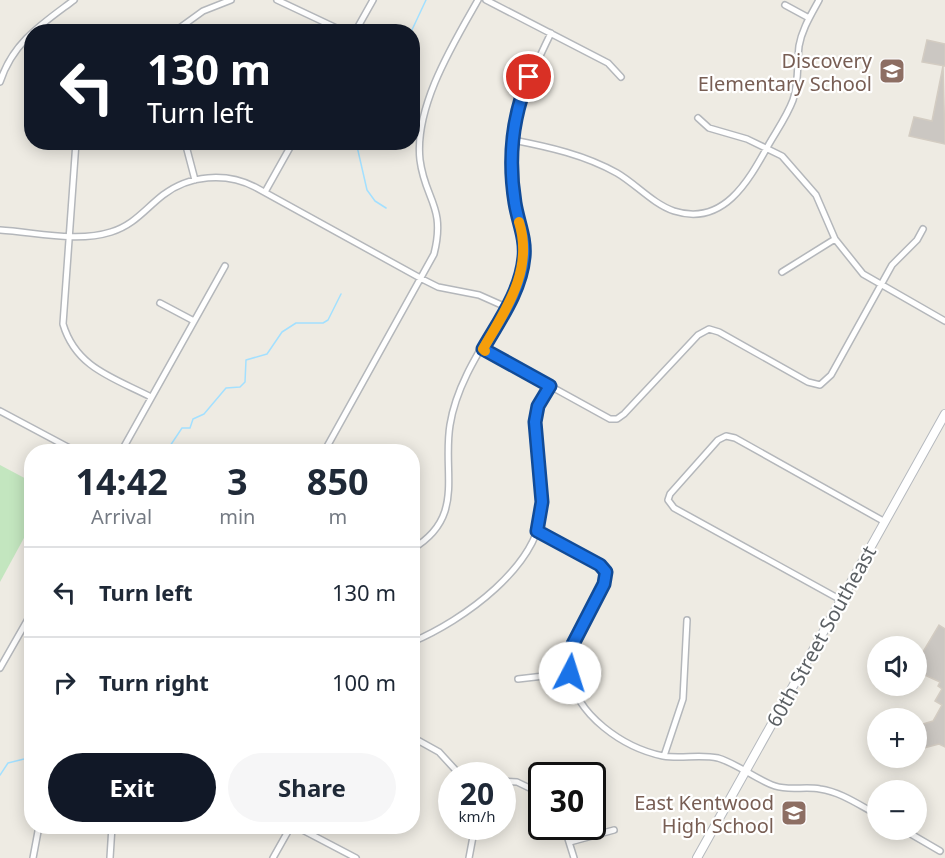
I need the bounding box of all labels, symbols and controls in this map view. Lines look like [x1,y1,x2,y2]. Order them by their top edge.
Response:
text: 130 m [147,40,271,97]
place label: Discovery Elementary School [698,47,873,97]
icon: left [48,48,126,126]
pin [503,51,554,102]
school or university icon: Discovery Elementary School [877,56,907,86]
icon: arrive [512,60,545,93]
text: Turn left [147,94,253,131]
text: 14:42 [75,457,168,506]
text: 3 [227,457,248,506]
text: 850 [307,457,369,506]
text: Arrival [91,503,152,530]
text: min [219,503,255,530]
text: m [328,503,347,530]
street label: 60th Street Southeast [760,541,882,731]
icon: left [48,576,81,609]
text: Turn left [99,577,193,607]
text: 130 m [332,577,396,607]
map controls [867,636,927,840]
button: sound [867,636,927,696]
position arrow [538,641,602,705]
icon: right [48,666,81,699]
text: Turn right [99,667,209,697]
text: 100 m [332,667,396,697]
button: + [867,708,927,768]
button: Exit [48,753,216,822]
button: Share [228,753,396,822]
speed limit sign: 30 [528,762,606,840]
text: 20 [460,773,494,814]
button: − [867,780,927,840]
place label: East Kentwood High School [634,789,774,839]
school or university icon: East Kentwood High School [779,798,809,828]
text: km/h [459,806,495,826]

